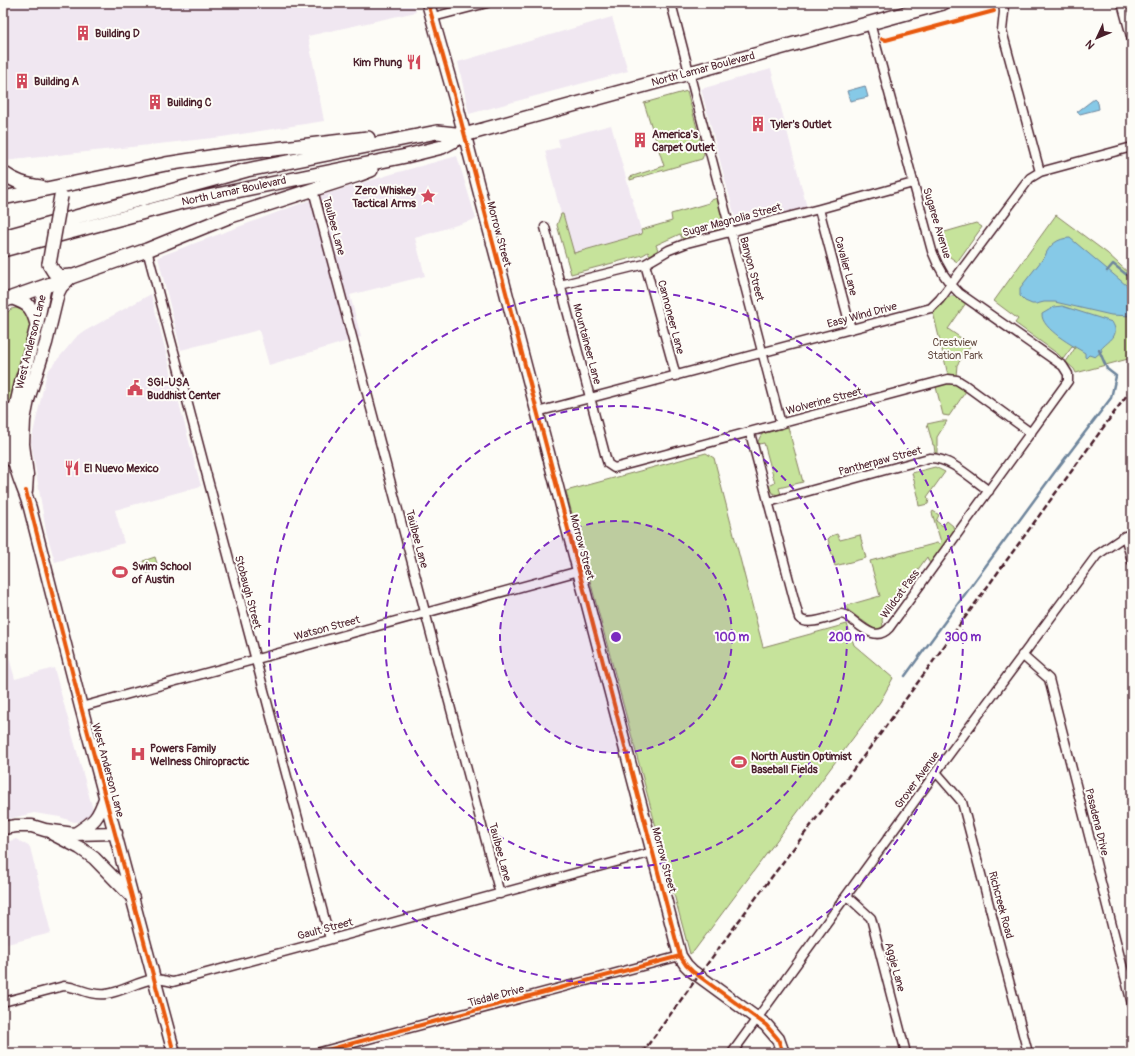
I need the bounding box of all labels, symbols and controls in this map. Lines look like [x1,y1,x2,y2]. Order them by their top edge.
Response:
north arrow [1077,18,1117,58]
building icon: Building D [74,24,92,42]
place label: Building D [95,27,140,40]
text: N [1083,37,1097,52]
street label: North Lamar Boulevard [650,49,756,89]
restaurant icon: Kim Phung [405,53,423,71]
place label: Kim Phung [353,56,402,69]
building icon: Building A [13,72,31,90]
place label: Building A [34,75,80,88]
building icon: Building C [146,93,164,111]
place label: Building C [167,96,212,109]
building icon: Tyler's Outlet [749,115,767,133]
place label: Tyler's Outlet [769,118,832,131]
place label: America's Carpet Outlet [652,128,715,154]
building icon: America's Carpet Outlet [631,131,649,149]
street label: North Lamar Boulevard [180,174,288,208]
place label: Zero Whiskey Tactical Arms [351,184,416,210]
street label: Sugaree Avenue [920,186,954,261]
place icon: Zero Whiskey Tactical Arms [419,187,437,205]
street label: Taulbee Lane [320,195,348,257]
street label: Morrow Street [484,200,514,269]
street label: Sugar Magnolia Street [681,200,783,239]
street label: Banyon Street [737,235,767,303]
street label: Cavalier Lane [832,235,860,298]
street label: Cannoneer Lane [655,279,687,356]
street label: West Anderson Lane [13,293,49,391]
street label: Easy Wind Drive [826,299,899,331]
street label: Mountaineer Lane [570,302,604,386]
park label: Crestview Station Park [927,336,983,362]
place label: SGI-USA Buddhist Center [147,376,221,402]
public building icon: SGI-USA Buddhist Center [126,379,144,397]
street label: Wolverine Street [785,384,864,417]
street label: Pantherpaw Street [837,444,923,478]
restaurant icon: El Nuevo Mexico [63,459,81,477]
place label: El Nuevo Mexico [84,462,159,475]
street label: Taulbee Lane [403,508,431,570]
street label: Morrow Street [567,513,597,582]
street label: Stobaugh Street [232,554,264,631]
place label: Swim School of Austin [131,560,192,586]
sports icon: Swim School of Austin [111,563,129,581]
street label: Wildcat Pass [878,567,922,621]
street label: Watson Street [293,613,362,643]
centre of rings [609,630,623,644]
text: 100 m [715,630,750,645]
text: 200 m [829,630,866,645]
text: 300 m [945,630,982,645]
street label: West Anderson Lane [89,722,127,819]
place label: Powers Family Wellness Chiropractic [150,742,250,768]
hospital icon: Powers Family Wellness Chiropractic [129,745,147,763]
street label: Grover Avenue [892,748,942,811]
place label: North Austin Optimist Baseball Fields [751,750,852,776]
sports icon: North Austin Optimist Baseball Fields [730,753,748,771]
street label: Pasadena Drive [1082,787,1112,857]
street label: Taulbee Lane [486,821,514,883]
street label: Morrow Street [649,826,679,895]
street label: Richcreek Road [986,870,1016,940]
street label: Gault Street [296,915,355,943]
street label: Aggie Lane [882,941,908,994]
street label: Tisdale Drive [467,982,526,1010]

